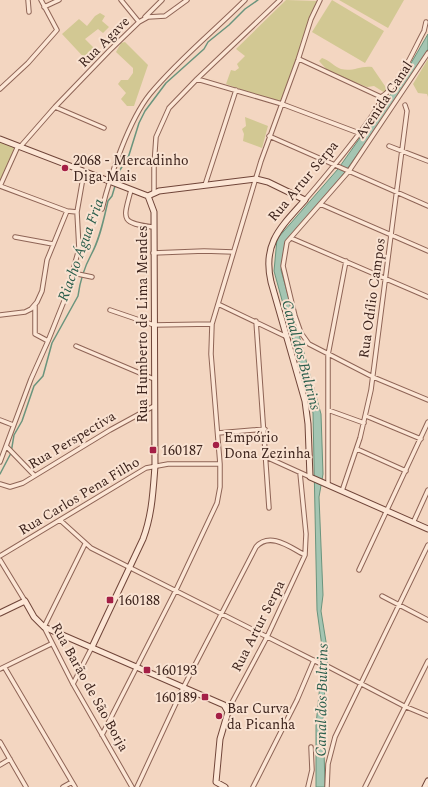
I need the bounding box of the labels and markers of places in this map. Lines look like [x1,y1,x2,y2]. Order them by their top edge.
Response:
place label: 2068 - Mercadinho Diga Mais [73,150,189,187]
marker: 2068 - Mercadinho Diga Mais [60,163,70,173]
place label: Empório Dona Zezinha [224,427,311,464]
place label: 160187 [161,440,203,461]
marker: Empório Dona Zezinha [211,440,221,450]
marker: 160187 [148,445,158,455]
place label: 160188 [118,590,160,611]
marker: 160188 [105,595,115,605]
place label: 160193 [155,660,197,681]
marker: 160193 [142,665,152,675]
place label: 160189 [155,687,197,708]
marker: 160189 [200,692,210,702]
place label: Bar Curva da Picanha [227,698,295,735]
marker: Bar Curva da Picanha [214,711,224,721]

